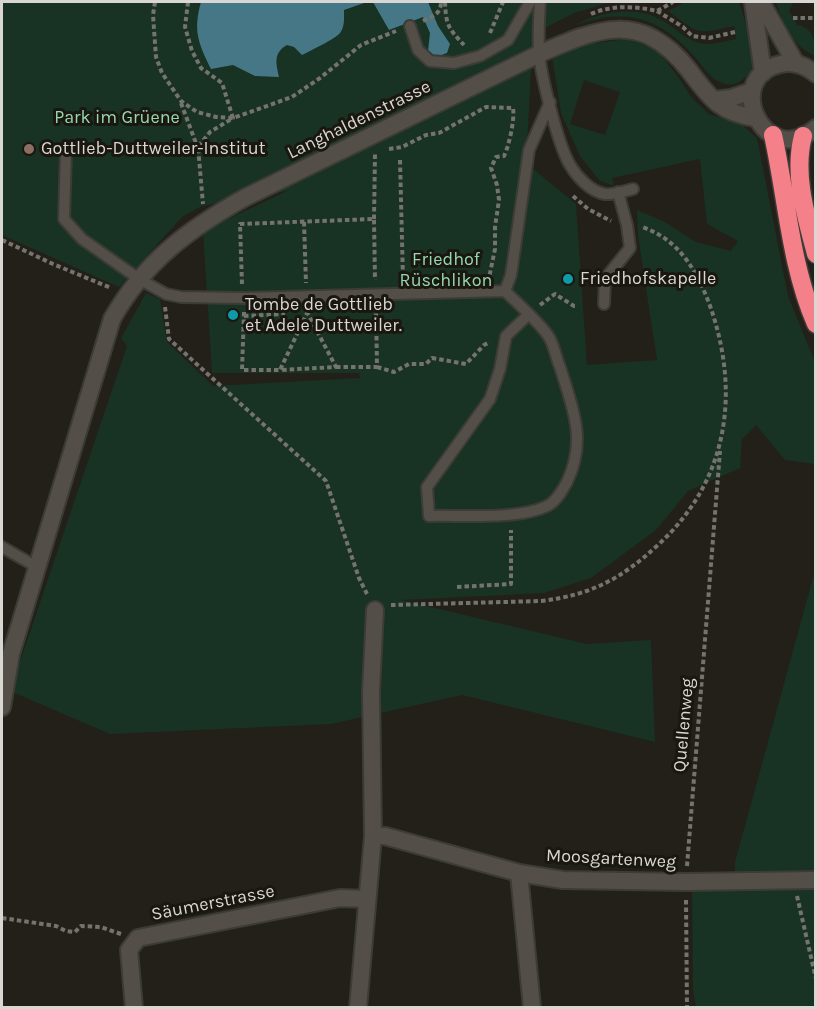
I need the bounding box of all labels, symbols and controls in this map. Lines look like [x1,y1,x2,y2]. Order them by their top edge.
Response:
street label: Langhaldenstrasse [284,76,434,164]
park label: Park im Grüene [54,107,180,129]
place label: Gottlieb-Duttweiler-Institut [41,138,265,160]
marker: Gottlieb-Duttweiler-Institut [22,142,36,156]
park label: Friedhof Rüschlikon [400,249,492,292]
place label: Friedhofskapelle [580,268,716,290]
marker: Friedhofskapelle [561,272,575,286]
place label: Tombe de Gottlieb et Adele Duttweiler. [245,294,402,336]
marker: Tombe de Gottlieb et Adele Duttweiler. [226,308,240,322]
street label: Quellenweg [669,677,699,773]
street label: Moosgartenweg [545,845,677,873]
street label: Säumerstrasse [150,880,276,926]

